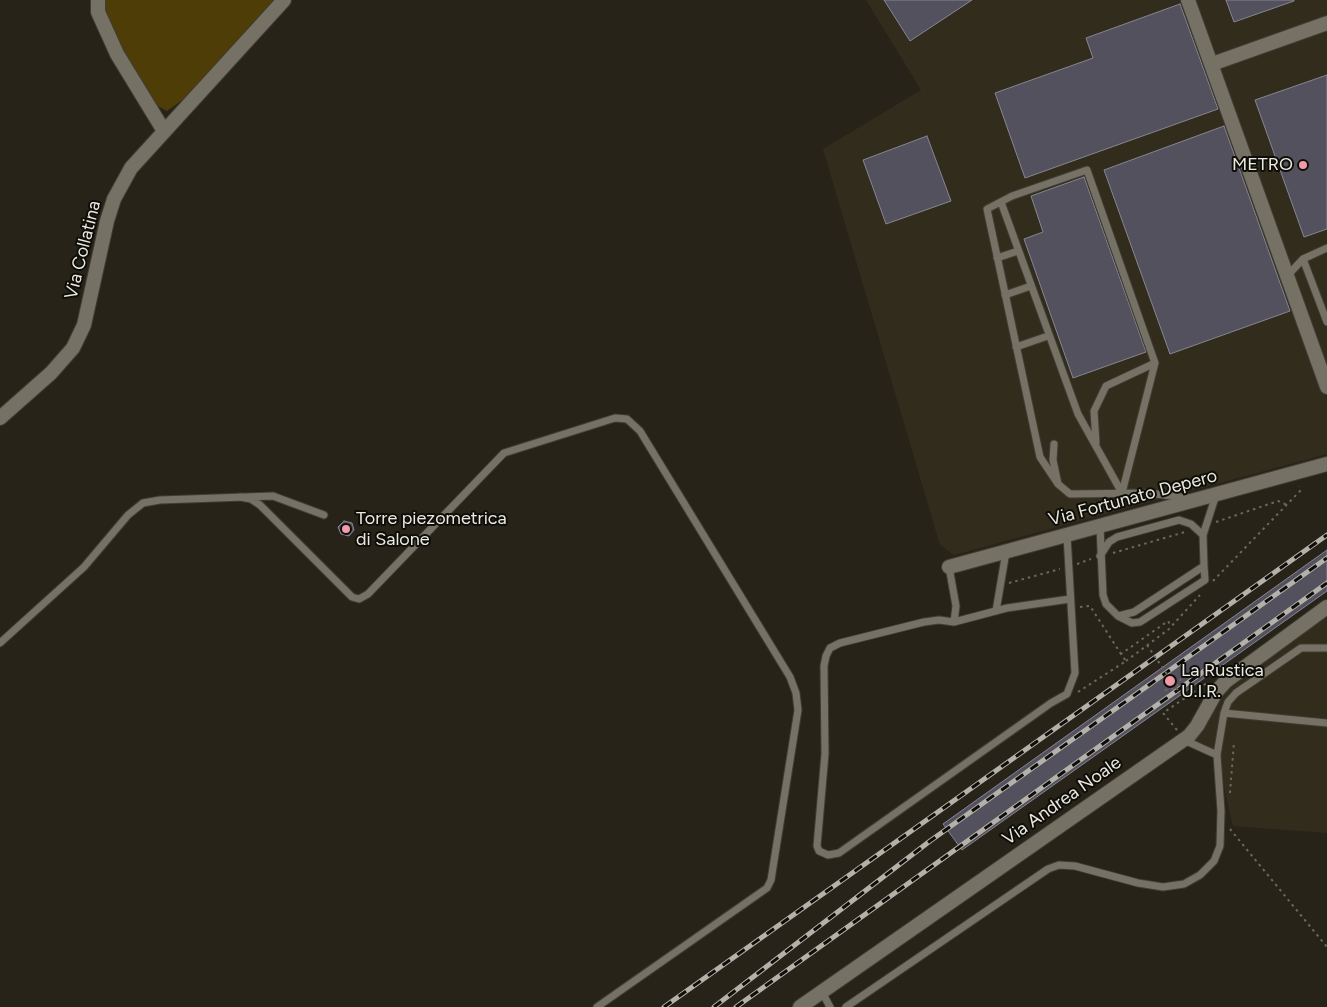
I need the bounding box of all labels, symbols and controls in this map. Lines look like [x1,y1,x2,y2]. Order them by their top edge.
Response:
place label: METRO [1232,154,1293,176]
marker: METRO [1297,159,1309,171]
street label: Via Collatina [60,198,106,302]
street label: Via Fortunato Depero [1046,465,1220,531]
place label: Torre piezometrica di Salone [356,508,507,550]
marker: Torre piezometrica di Salone [340,523,352,535]
place label: La Rustica U.I.R. [1181,660,1264,702]
marker: La Rustica U.I.R. [1163,674,1177,688]
street label: Via Andrea Noale [998,752,1126,850]

